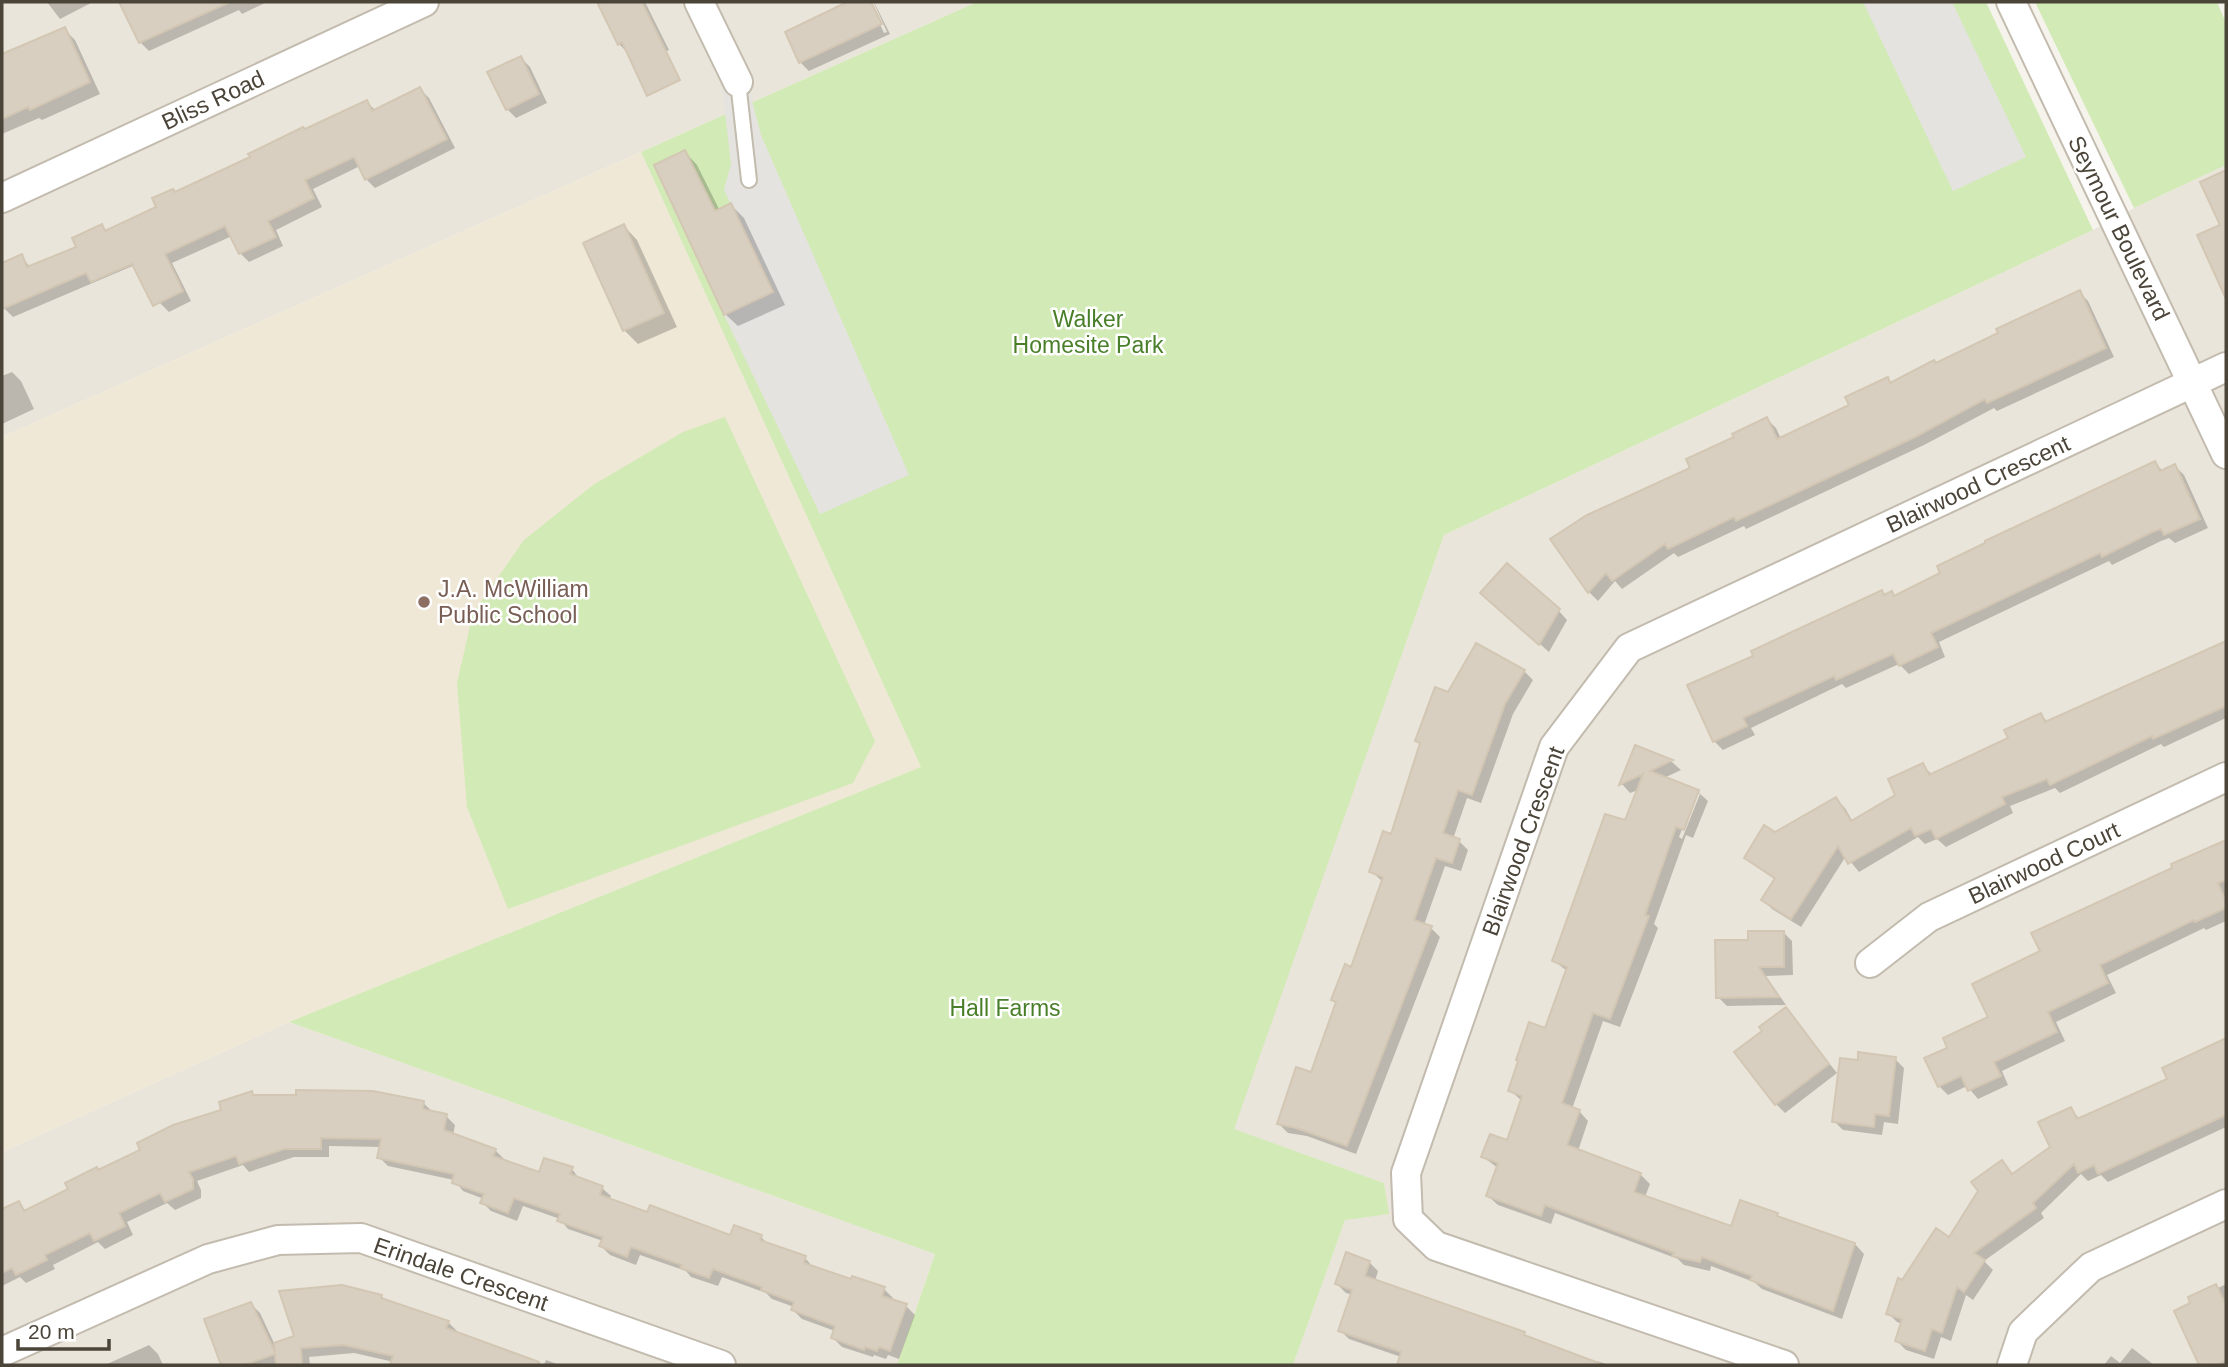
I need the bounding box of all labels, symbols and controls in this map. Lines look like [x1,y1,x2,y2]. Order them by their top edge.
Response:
street label: Bliss Road [158,65,268,135]
street label: Seymour Boulevard [2063,132,2175,324]
park label: Walker Homesite Park [1013,306,1164,358]
street label: Blairwood Crescent [1882,430,2074,538]
place label: J.A. McWilliam Public School [438,576,589,628]
marker: J.A. McWilliam Public School [416,594,432,610]
street label: Blairwood Crescent [1477,742,1570,939]
street label: Blairwood Court [1964,816,2124,909]
park label: Hall Farms [949,995,1061,1021]
street label: Erindale Crescent [370,1232,552,1316]
scale bar [18,1308,108,1352]
text: 20 m [28,1320,75,1343]

